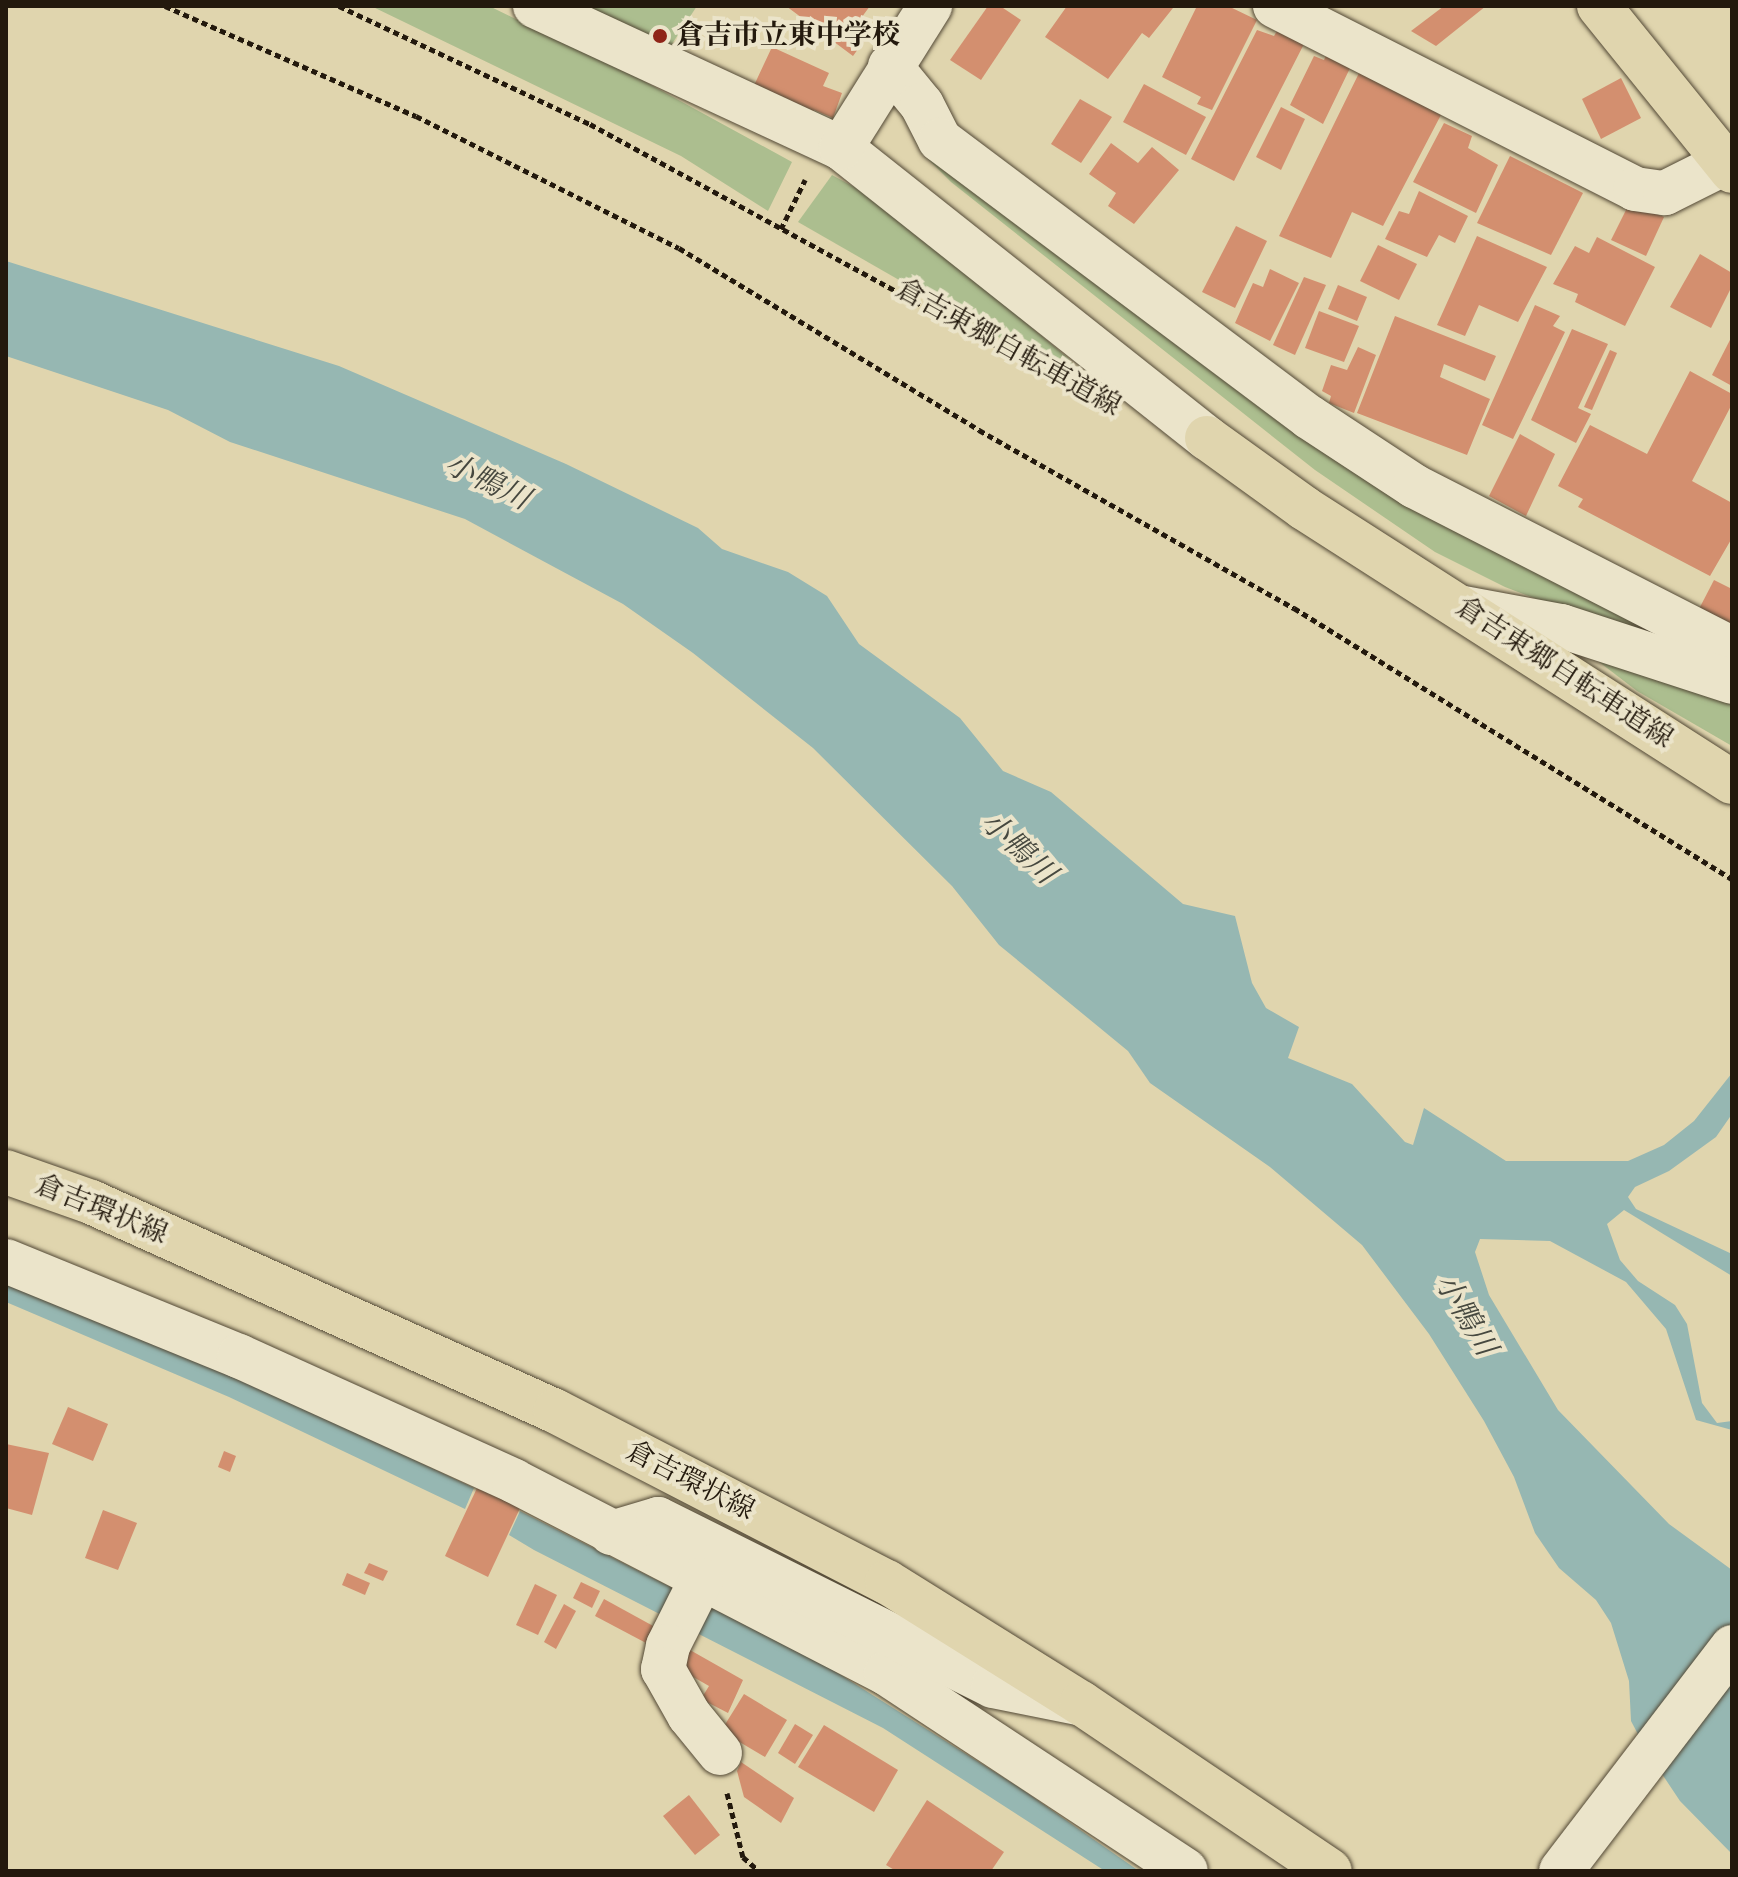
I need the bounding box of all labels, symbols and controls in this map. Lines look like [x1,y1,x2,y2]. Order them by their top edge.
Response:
place label: 倉吉市立東中学校 [676,19,900,53]
marker: 倉吉市立東中学校 [651,27,669,45]
street label: 倉吉東郷自転車道線 [890,272,1126,424]
water label: 小鴨川 [439,446,535,518]
street label: 倉吉東郷自転車道線 [1449,590,1679,756]
water label: 小鴨川 [973,804,1063,892]
street label: 倉吉環状線 [30,1168,172,1252]
water label: 小鴨川 [1426,1267,1504,1363]
street label: 倉吉環状線 [620,1434,760,1528]

